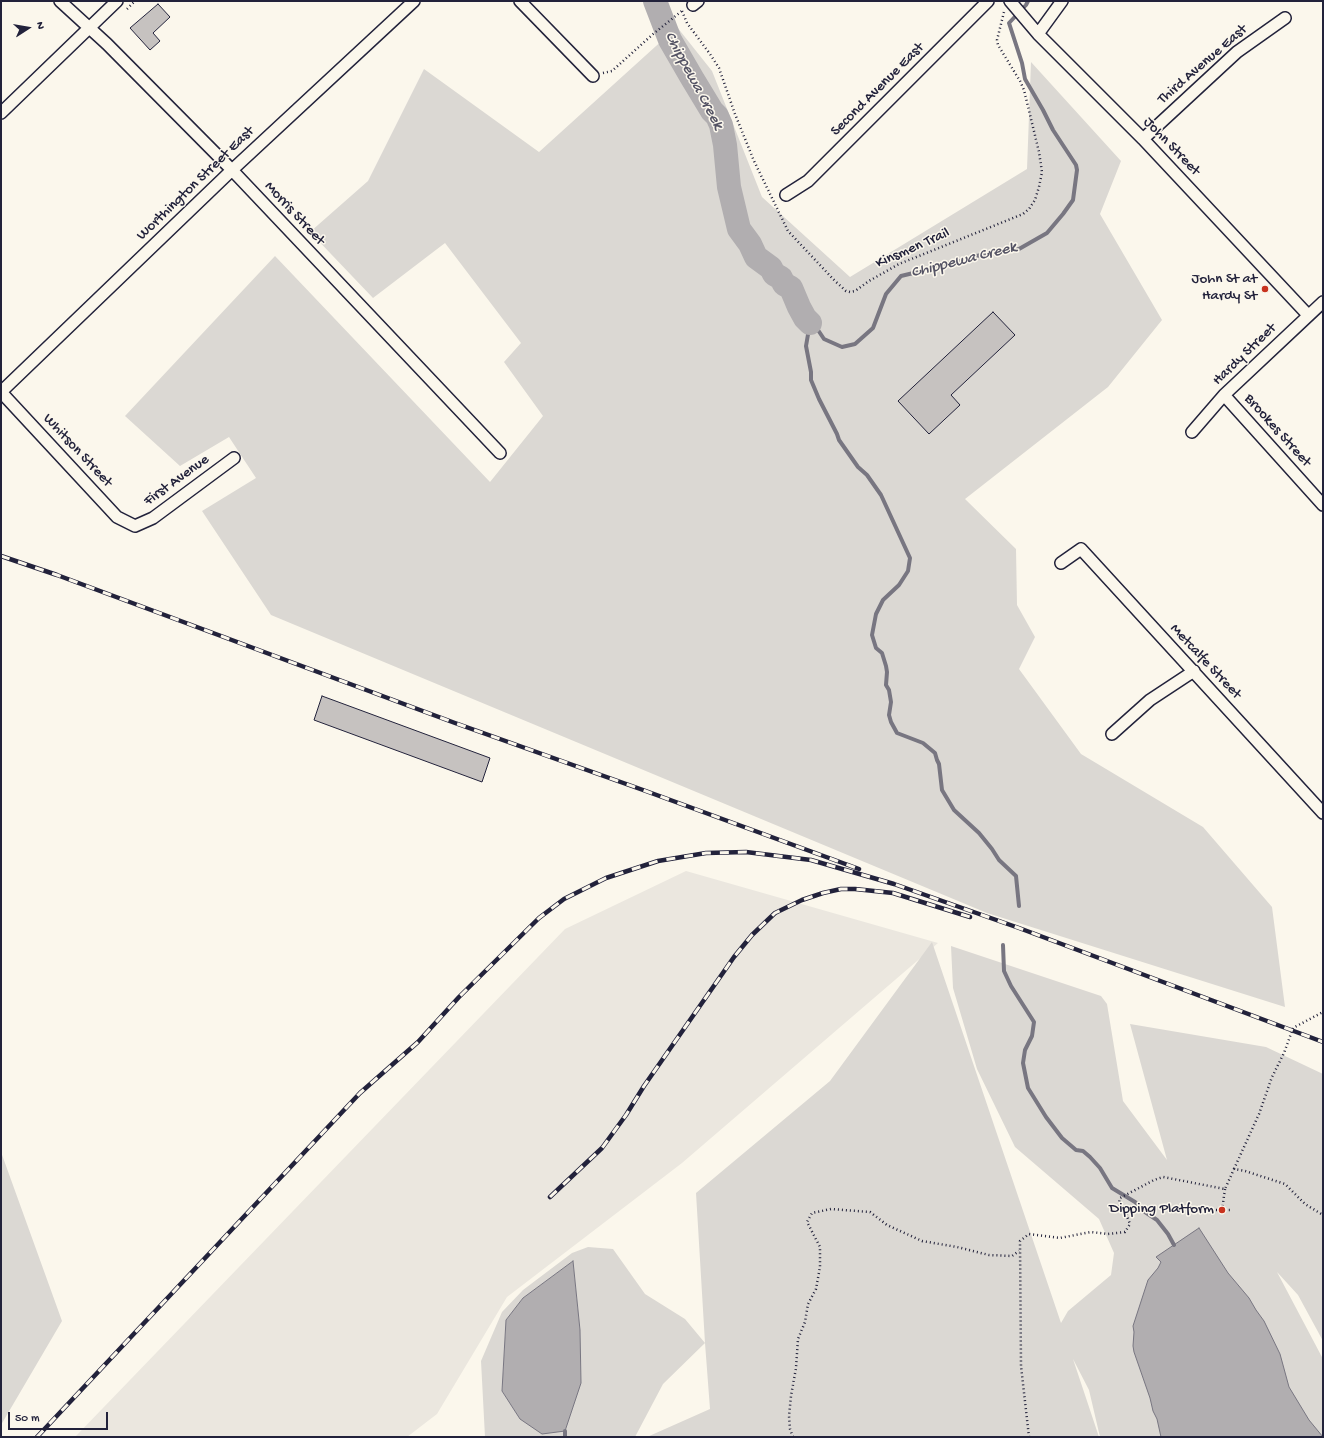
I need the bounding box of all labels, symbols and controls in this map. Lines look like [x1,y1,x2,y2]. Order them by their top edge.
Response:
north arrow [8,8,48,48]
text: N [33,21,46,30]
street label: Third Avenue East [1155,21,1251,109]
water label: Chippewa Creek [659,29,727,133]
street label: Second Avenue East [827,39,929,141]
street label: John Street [1139,114,1203,180]
street label: Worthington Street East [133,123,259,245]
street label: Morris Street [260,178,328,250]
street label: Kinsmen Trail [873,225,953,273]
water label: Chippewa Creek [909,239,1019,283]
place label: John St at Hardy St [1191,271,1257,306]
marker: John St at Hardy St [1260,284,1270,294]
street label: Hardy Street [1209,320,1281,390]
street label: Brookes Street [1240,391,1314,471]
street label: Whitson Street [38,410,116,492]
street label: First Avenue [141,451,213,511]
street label: Metcalfe Street [1165,620,1245,704]
place label: Dipping Platform [1109,1201,1214,1219]
marker: Dipping Platform [1217,1205,1227,1215]
scale bar [10,1404,110,1430]
text: 50 m [15,1412,40,1426]

